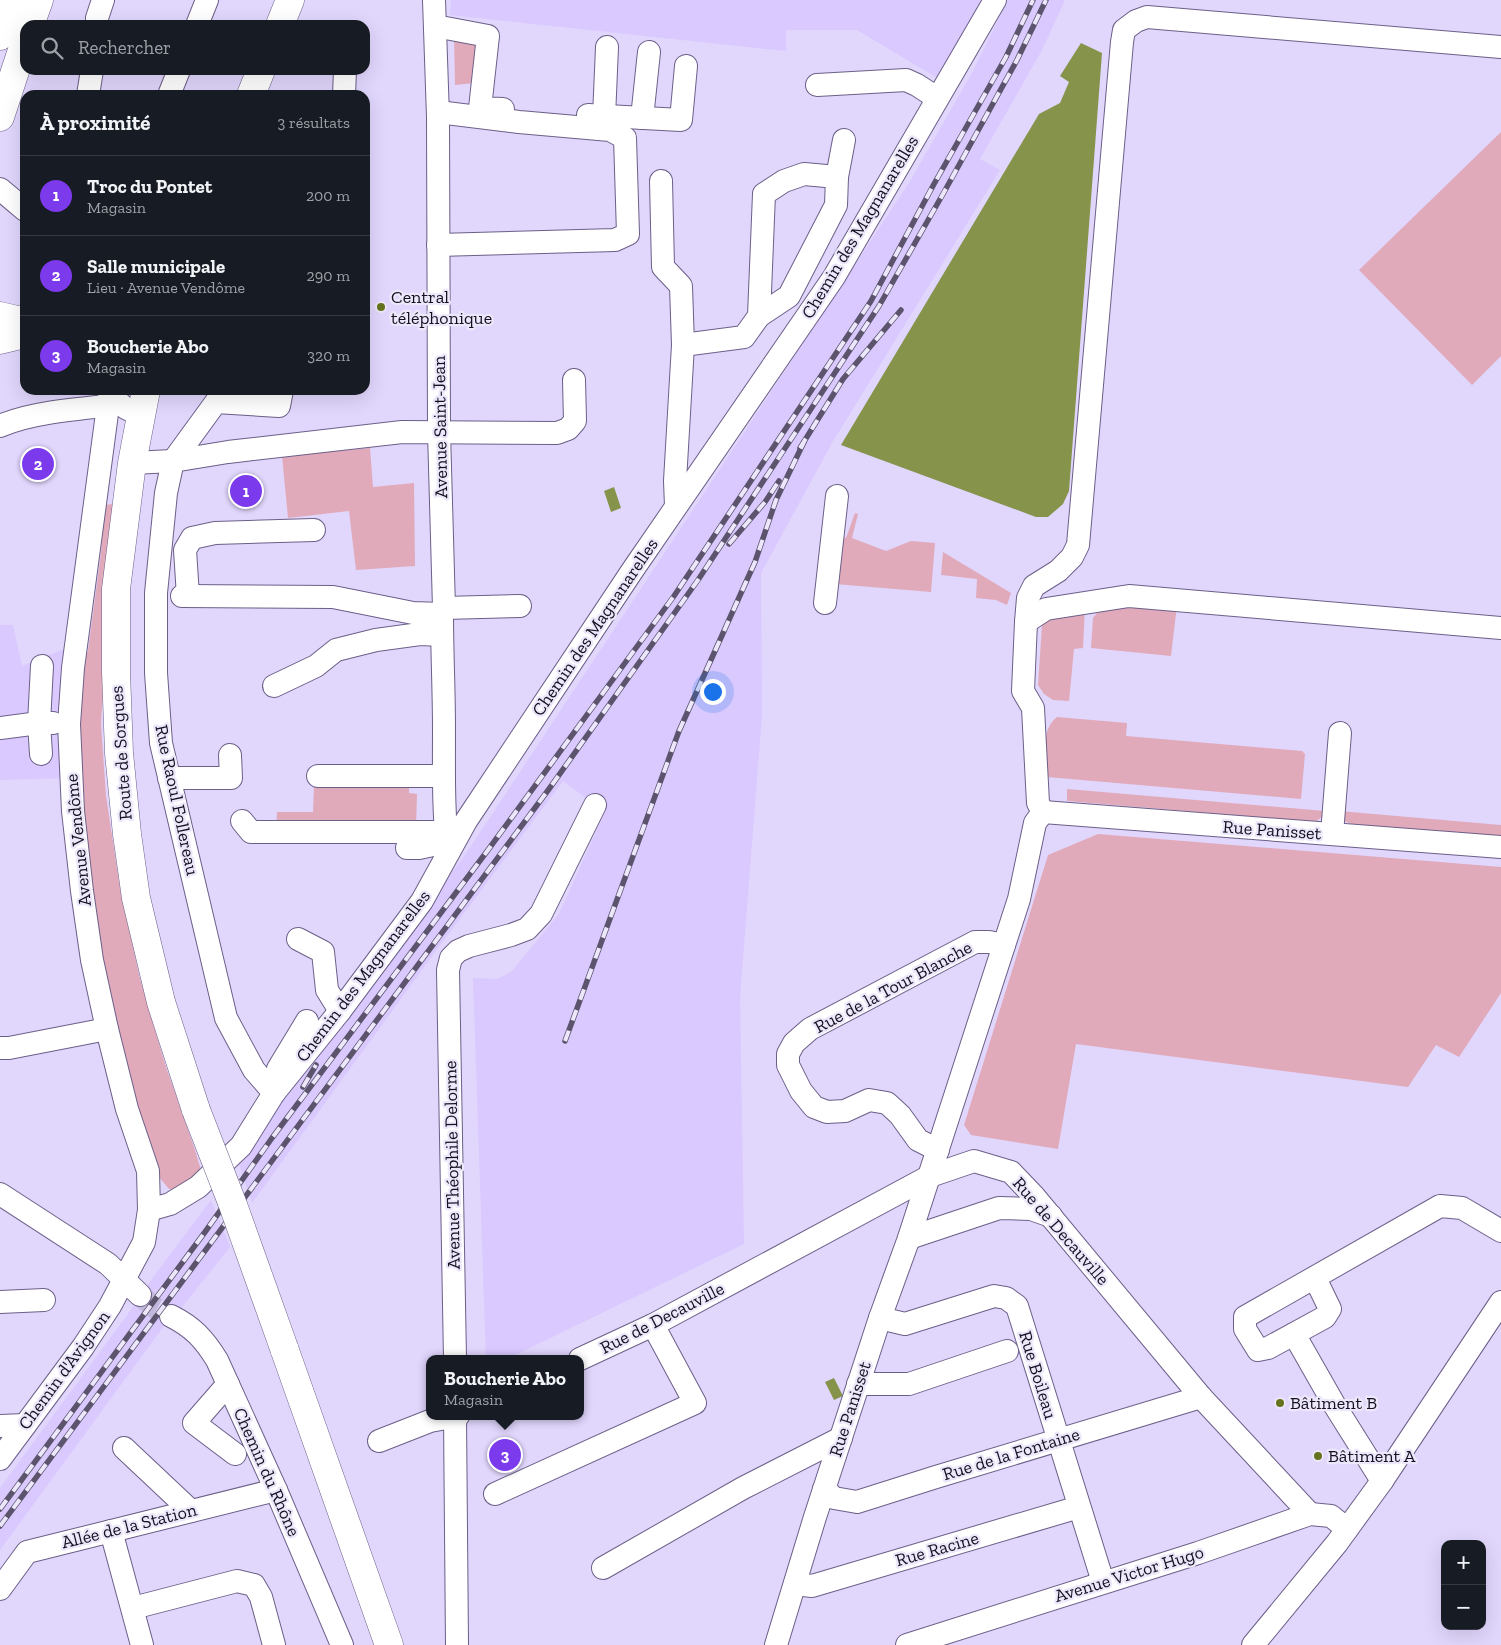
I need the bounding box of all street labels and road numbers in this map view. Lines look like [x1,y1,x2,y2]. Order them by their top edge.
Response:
street label: Chemin des Magnanarelles [797,131,923,323]
street label: Avenue Saint-Jean [428,355,452,499]
street label: Chemin des Magnanarelles [527,534,663,720]
street label: Route de Sorgues [105,685,137,821]
street label: Rue Raoul Follereau [150,723,204,877]
street label: Avenue Vendôme [60,773,96,907]
street label: Rue Panisset [1222,816,1322,844]
street label: Chemin des Magnanarelles [291,886,435,1066]
street label: Rue de la Tour Blanche [810,936,976,1038]
street label: Avenue Théophile Delorme [439,1060,465,1270]
street label: Rue de Decauville [1008,1172,1114,1290]
street label: Rue de Decauville [596,1277,728,1359]
street label: Chemin d'Avignon [13,1306,115,1434]
street label: Rue Boileau [1014,1328,1062,1422]
street label: Rue Panisset [824,1358,876,1459]
street label: Chemin du Rhône [229,1404,305,1540]
street label: Rue de la Fontaine [940,1423,1082,1485]
street label: Allée de la Station [59,1498,200,1553]
street label: Rue Racine [893,1527,981,1571]
street label: Avenue Victor Hugo [1052,1541,1206,1607]

